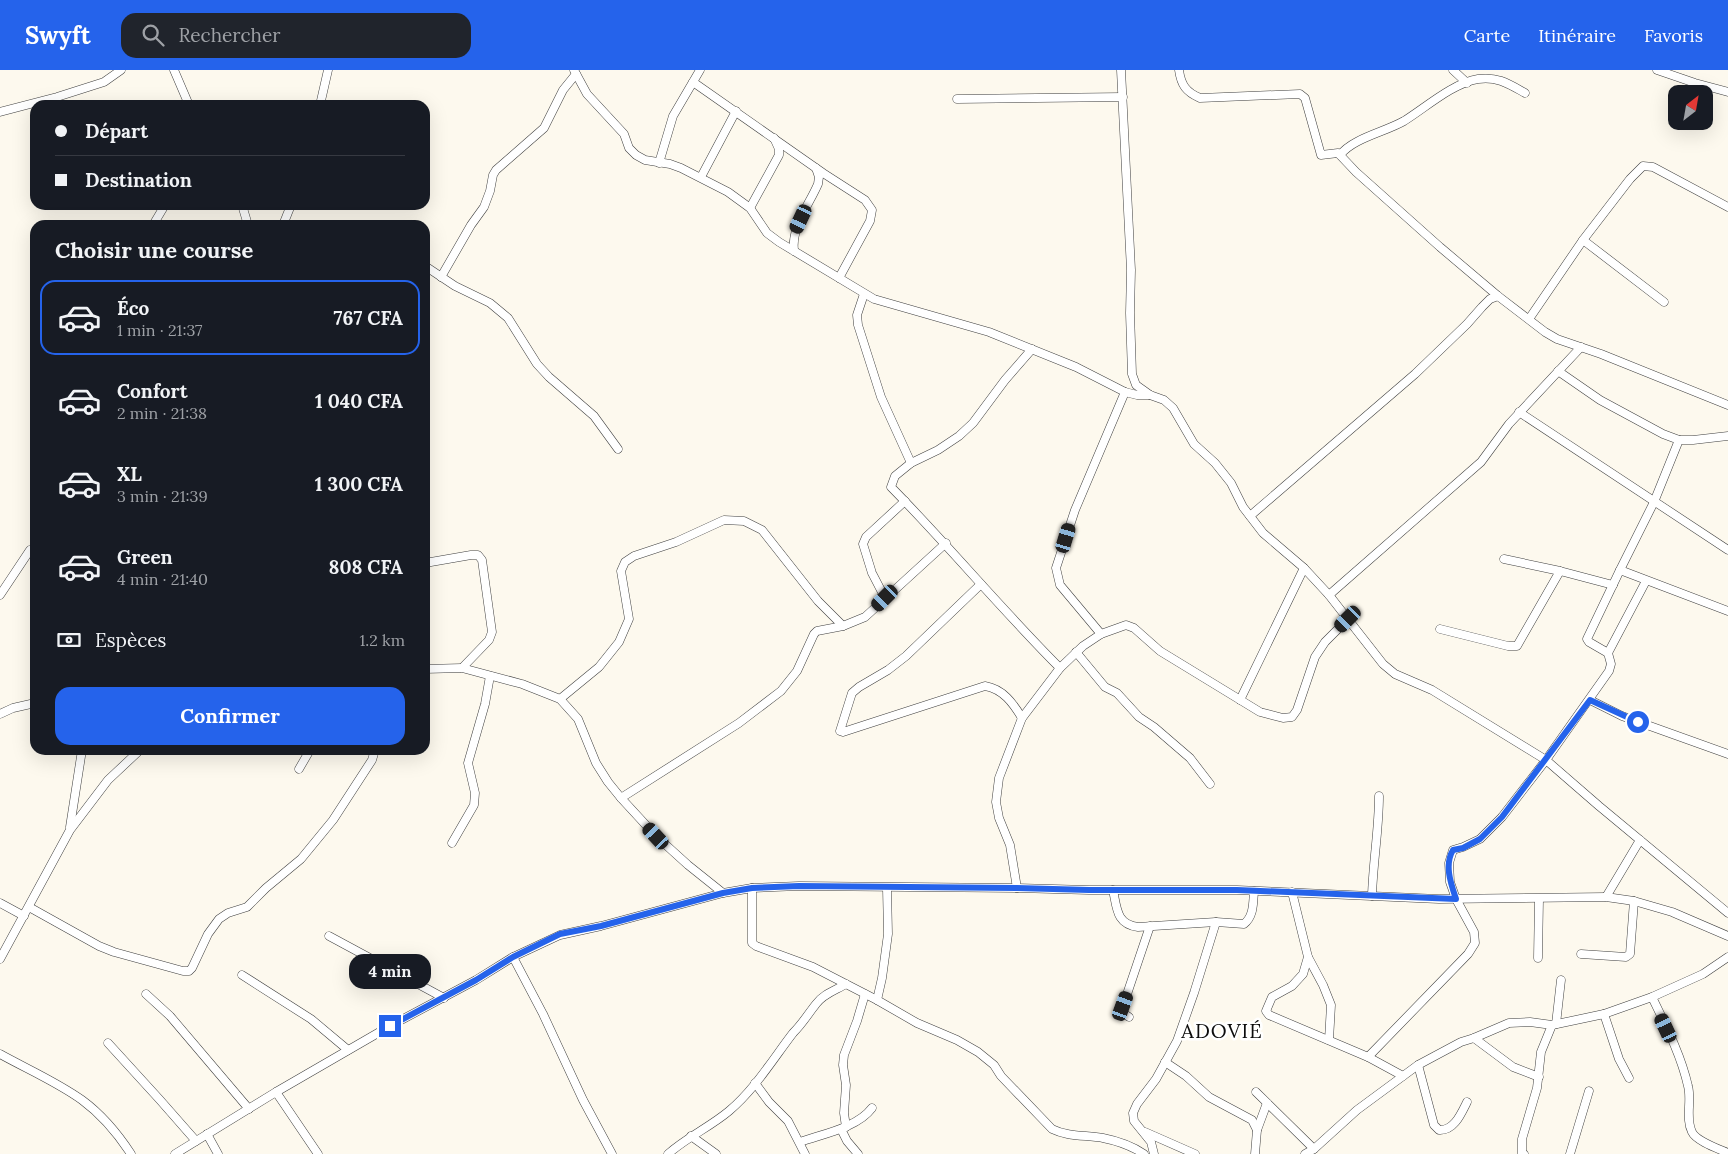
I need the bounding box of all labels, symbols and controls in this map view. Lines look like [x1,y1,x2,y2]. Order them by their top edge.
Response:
search box [121,13,471,58]
text: Swyft [25,20,91,51]
icon: search [139,21,167,49]
text: Rechercher [179,23,280,47]
text: Carte [1464,24,1510,47]
text: Itinéraire [1538,24,1616,47]
text: Favoris [1644,24,1703,47]
north arrow [1668,85,1712,130]
map controls [1668,85,1713,130]
text: Départ [85,119,148,143]
text: Destination [85,168,192,192]
car [787,202,814,236]
text: Choisir une course [55,236,253,264]
icon: car [57,295,102,340]
text: Éco [117,296,149,320]
text: 767 CFA [334,306,403,330]
text: 1 min · 21:37 [117,320,202,340]
icon: car [57,378,102,423]
text: Confort [117,379,188,403]
text: 1 040 CFA [315,389,403,413]
text: 2 min · 21:38 [117,403,207,423]
icon: car [57,461,102,506]
text: XL [117,462,142,486]
text: 1 300 CFA [315,472,403,496]
text: 3 min · 21:39 [117,486,208,506]
car [1054,521,1077,555]
icon: car [57,544,102,589]
text: Green [117,545,173,569]
text: 808 CFA [329,555,403,579]
text: 4 min · 21:40 [117,569,208,589]
car [869,582,900,614]
car [1332,603,1363,635]
icon: cash [55,626,83,654]
text: Espèces [95,628,166,652]
text: 1.2 km [360,630,405,650]
button: Confirmer [55,687,405,745]
route start [1627,711,1649,733]
car [640,820,671,852]
callout: 4 min [349,954,431,988]
text: 4 min [368,961,412,981]
car [1110,989,1135,1023]
car [1652,1011,1679,1045]
route end [379,1015,401,1037]
district label: ADOVIÉ [1180,1018,1263,1043]

